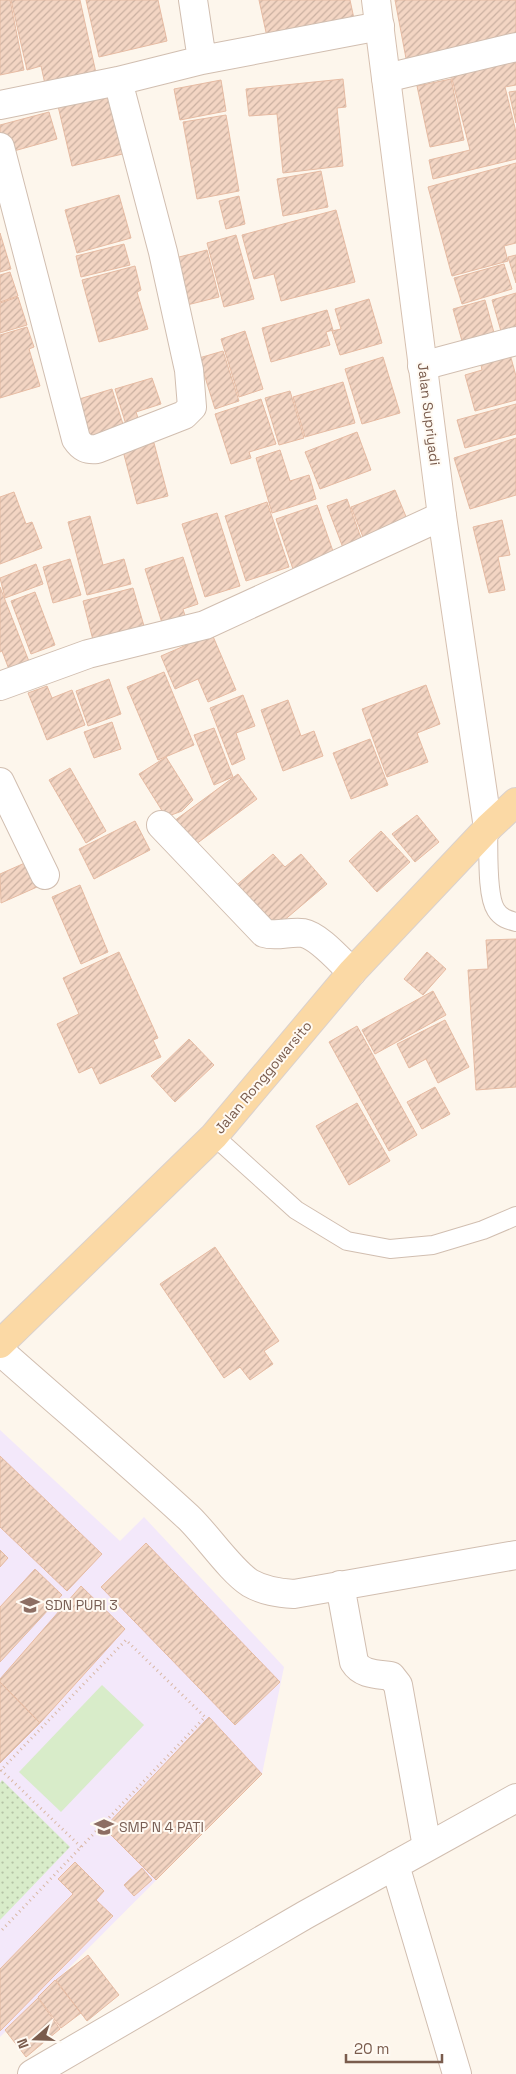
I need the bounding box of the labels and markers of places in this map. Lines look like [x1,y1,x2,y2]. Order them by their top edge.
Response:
school or university icon: SDN PURI 3 [19,1594,41,1616]
place label: SDN PURI 3 [45,1596,118,1614]
school or university icon: SMP N 4 PATI [93,1816,115,1838]
place label: SMP N 4 PATI [119,1818,204,1836]

